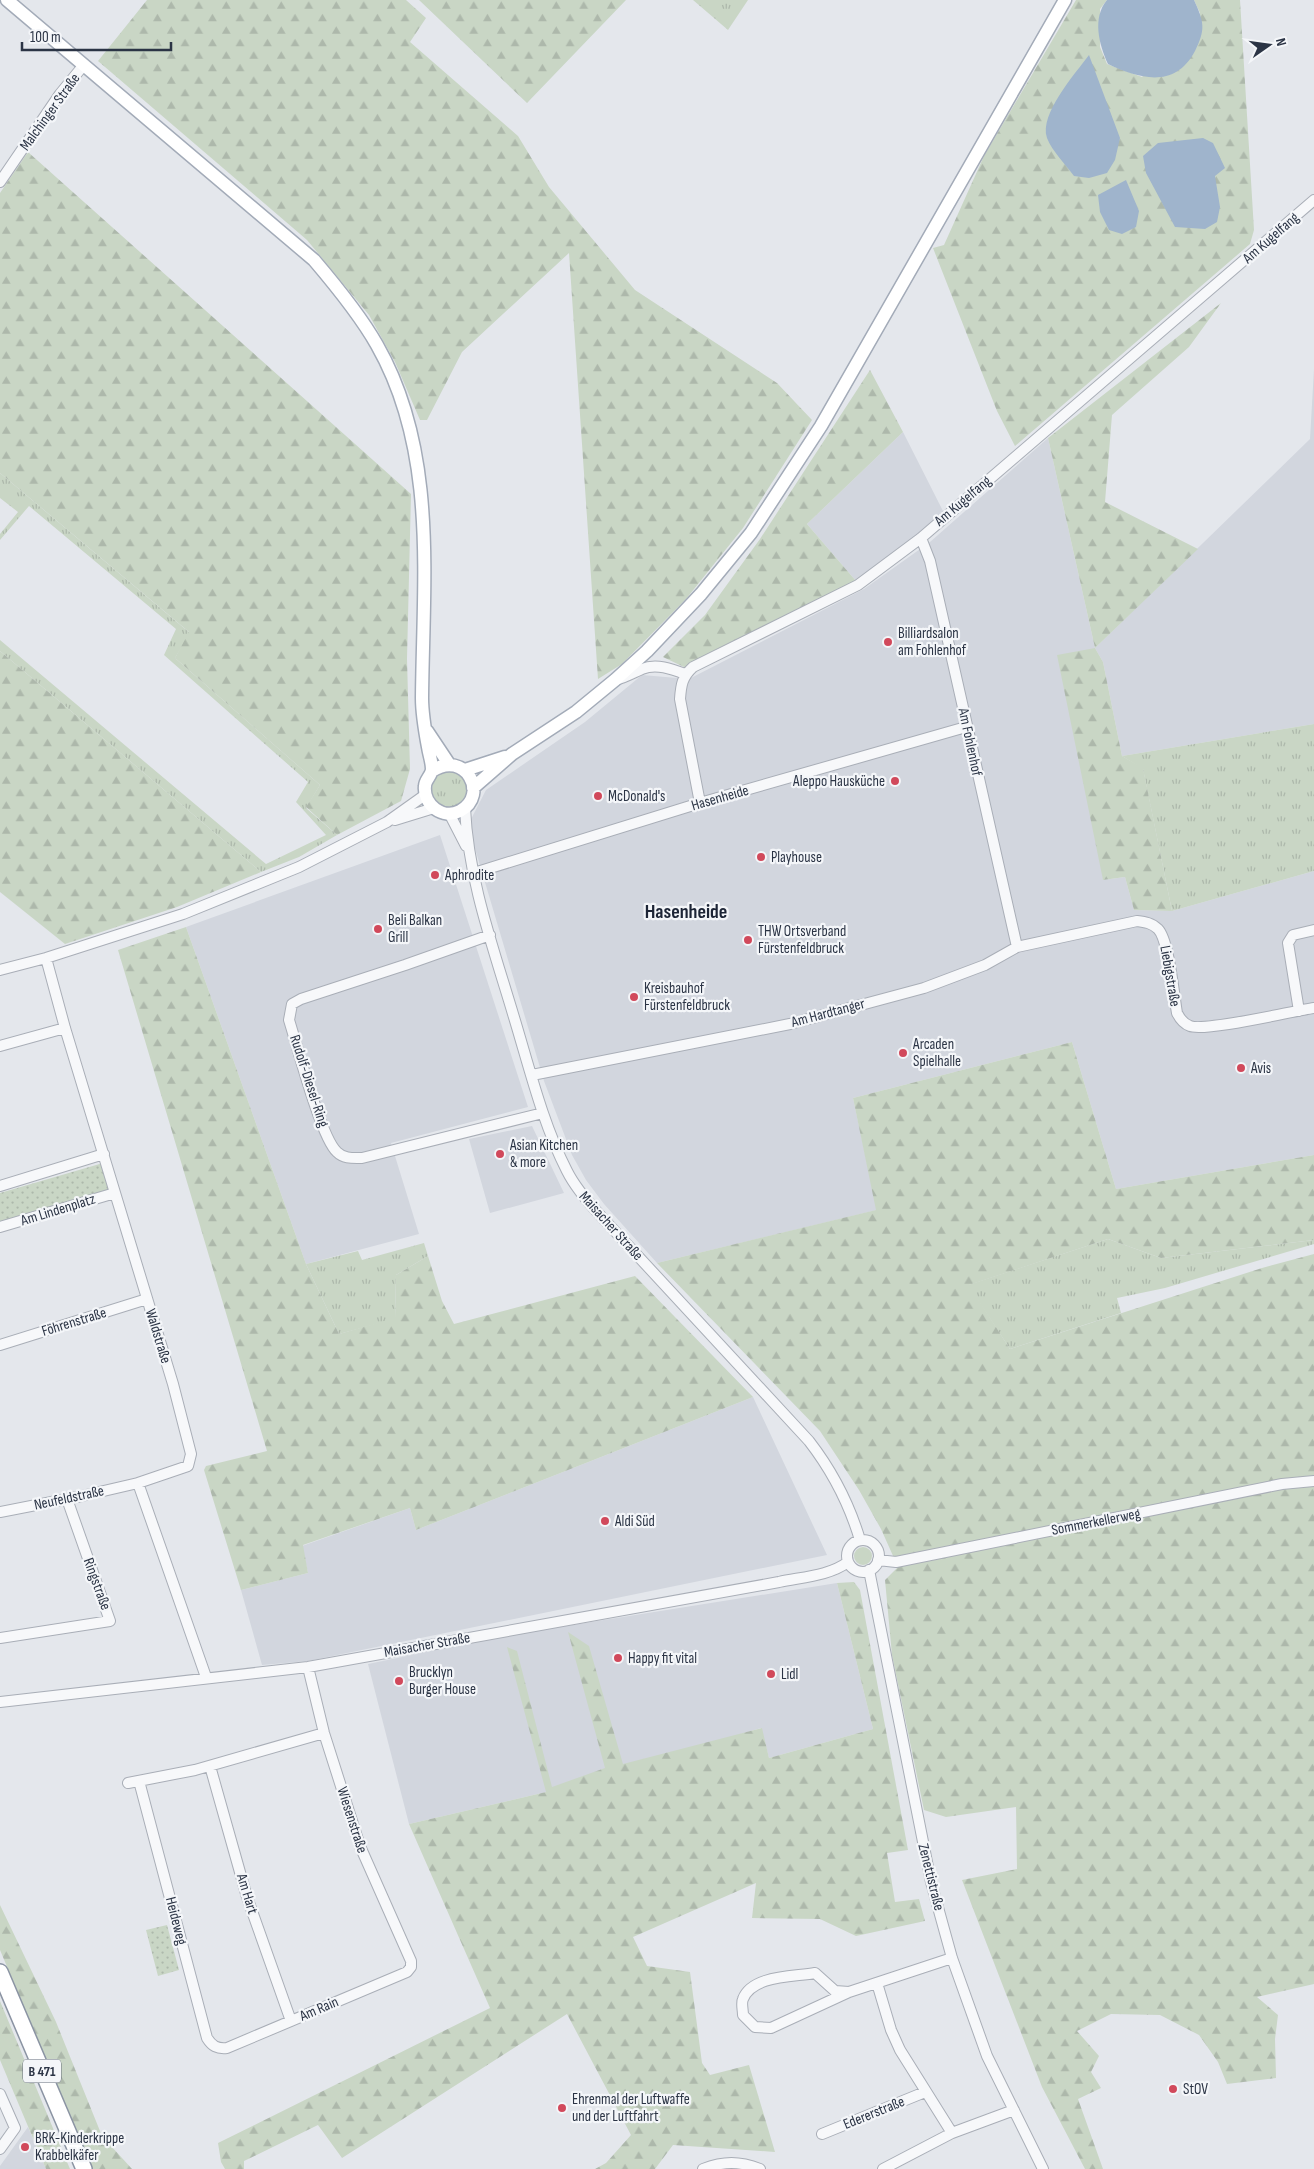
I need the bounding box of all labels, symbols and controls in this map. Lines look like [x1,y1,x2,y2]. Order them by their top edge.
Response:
scale bar [22,20,171,52]
north arrow [1244,20,1294,70]
text: 100 m [30,28,61,47]
text: N [1272,36,1290,48]
street label: Malchinger Straße [16,70,84,154]
street label: Am Kugelfang [1238,208,1303,268]
street label: Am Kugelfang [930,472,995,531]
place label: Billiardsalon am Fohlenhof [898,624,967,660]
marker: Billiardsalon am Fohlenhof [882,636,894,648]
street label: Am Fohlenhof [953,705,987,778]
place label: Aleppo Hausküche [792,772,885,791]
marker: Aleppo Hausküche [889,775,901,787]
street label: Hasenheide [689,781,751,815]
place label: McDonald's [608,787,666,806]
marker: McDonald's [592,790,604,802]
place label: Playhouse [771,848,822,867]
marker: Playhouse [755,851,767,863]
place label: Aphrodite [444,866,494,885]
marker: Aphrodite [429,869,441,881]
district label: Hasenheide [645,900,727,924]
place label: Beli Balkan Grill [388,911,442,947]
place label: THW Ortsverband Fürstenfeldbruck [758,922,846,958]
marker: Beli Balkan Grill [372,923,384,935]
marker: THW Ortsverband Fürstenfeldbruck [742,934,754,946]
street label: Liebigstraße [1155,944,1185,1008]
place label: Kreisbauhof Fürstenfeldbruck [644,979,730,1015]
marker: Kreisbauhof Fürstenfeldbruck [628,991,640,1003]
street label: Am Hardtanger [788,994,868,1032]
street label: Rudolf-Diesel-Ring [285,1032,333,1130]
place label: Arcaden Spielhalle [912,1035,961,1071]
marker: Arcaden Spielhalle [897,1047,909,1059]
place label: Avis [1250,1059,1271,1078]
marker: Avis [1235,1062,1247,1074]
place label: Asian Kitchen & more [509,1136,578,1172]
marker: Asian Kitchen & more [494,1148,506,1160]
street label: Maisacher Straße [575,1187,647,1265]
street label: Am Lindenplatz [17,1189,98,1231]
street label: Föhrenstraße [39,1303,109,1341]
street label: Waldstraße [141,1306,175,1366]
street label: Neufeldstraße [32,1481,106,1515]
street label: Sommerkellerweg [1050,1504,1142,1540]
place label: Aldi Süd [614,1512,655,1531]
marker: Aldi Süd [599,1515,611,1527]
street label: Ringstraße [79,1555,115,1613]
street label: Maisacher Straße [383,1628,471,1662]
place label: Happy fit vital [628,1649,697,1668]
marker: Happy fit vital [612,1652,624,1664]
place label: Brucklyn Burger House [409,1663,476,1699]
place label: Lidl [781,1665,798,1684]
marker: Lidl [765,1668,777,1680]
marker: Brucklyn Burger House [393,1675,405,1687]
street label: Wiesenstraße [332,1784,372,1856]
street label: Zenettistraße [914,1842,948,1912]
street label: Am Hart [232,1871,262,1917]
street label: Heideweg [161,1895,191,1947]
street label: Am Rain [296,1992,341,2026]
road number: B 471 [23,2060,61,2082]
place label: StOV [1183,2080,1208,2099]
marker: StOV [1167,2083,1179,2095]
place label: Ehrenmal der Luftwaffe und der Luftfahrt [572,2090,690,2126]
street label: Edererstraße [840,2092,908,2134]
marker: Ehrenmal der Luftwaffe und der Luftfahrt [556,2102,568,2114]
place label: BRK-Kinderkrippe Krabbelkäfer [35,2129,124,2165]
marker: BRK-Kinderkrippe Krabbelkäfer [19,2141,31,2153]

